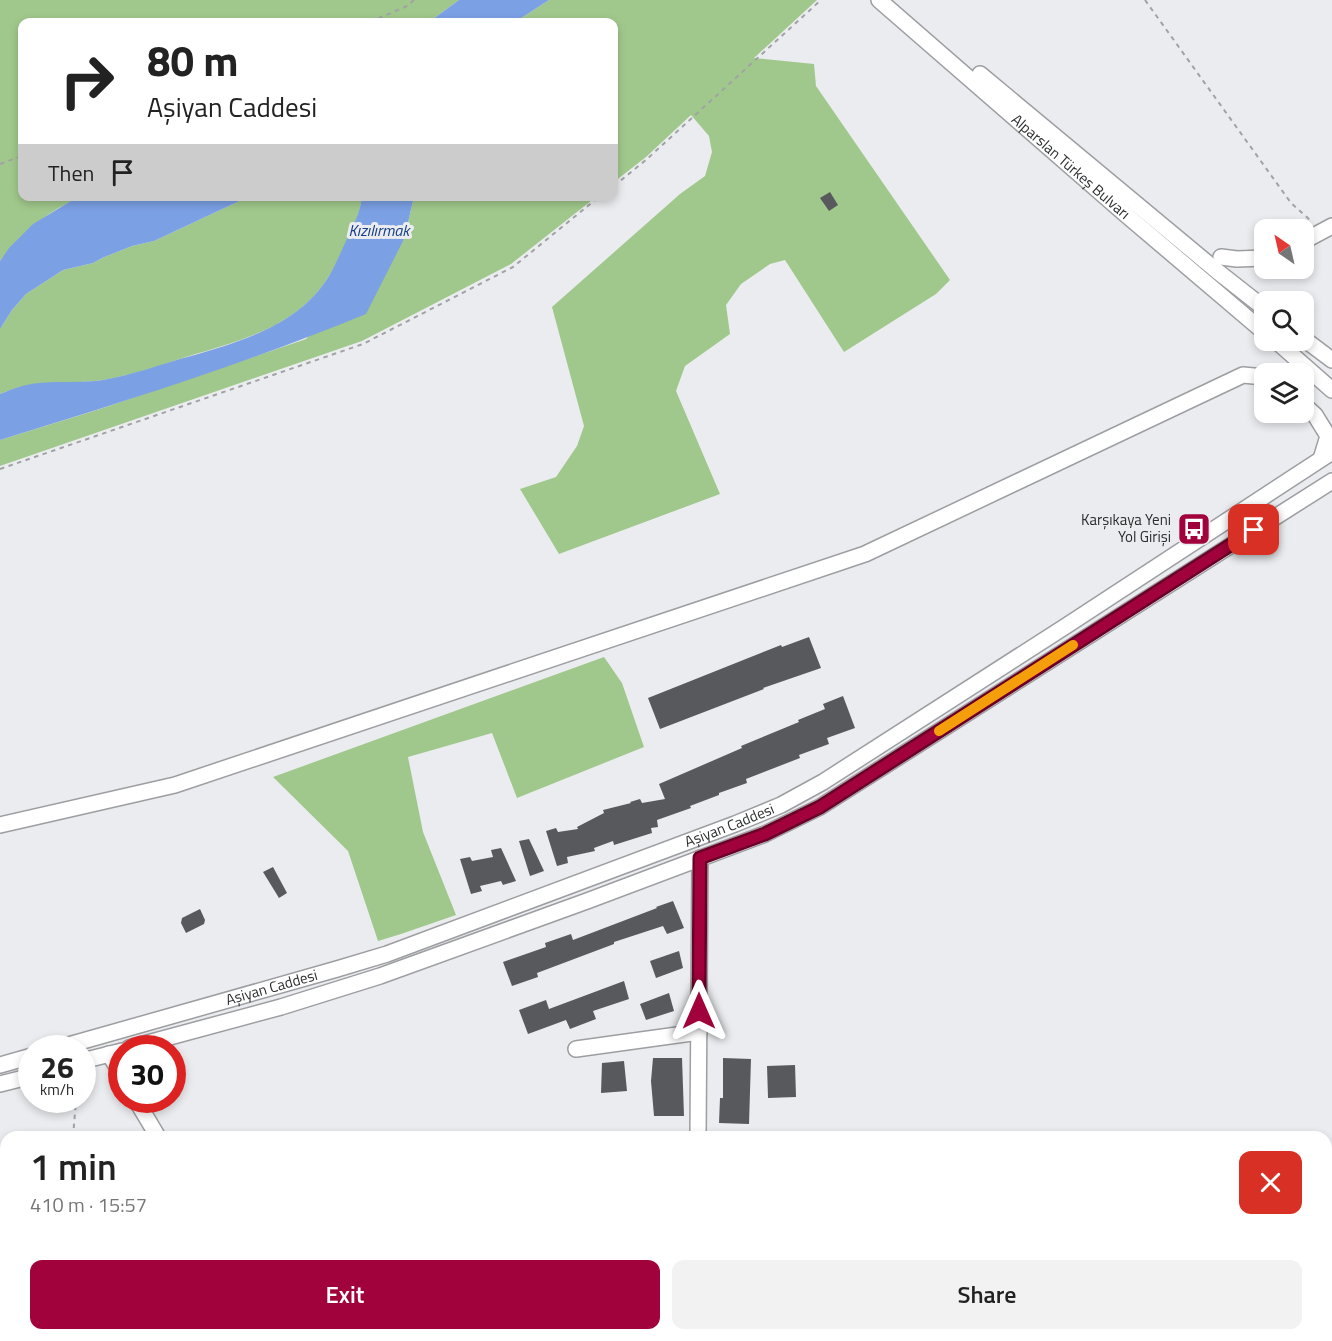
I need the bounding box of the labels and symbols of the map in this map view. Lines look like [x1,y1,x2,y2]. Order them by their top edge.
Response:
street label: Alparslan Türkeş Bulvarı [1007,108,1135,224]
water label: Kızılırmak [349,218,411,242]
north arrow [1254,219,1314,279]
pin [1228,504,1279,555]
place label: Karşıkaya Yeni Yol Girişi [1081,508,1171,548]
bus stop icon: Karşıkaya Yeni Yol Girişi [1176,511,1212,547]
street label: Aşiyan Caddesi [681,797,778,853]
street label: Aşiyan Caddesi [223,963,320,1011]
position arrow [667,979,731,1043]
speed limit sign: 30 [108,1035,186,1113]

